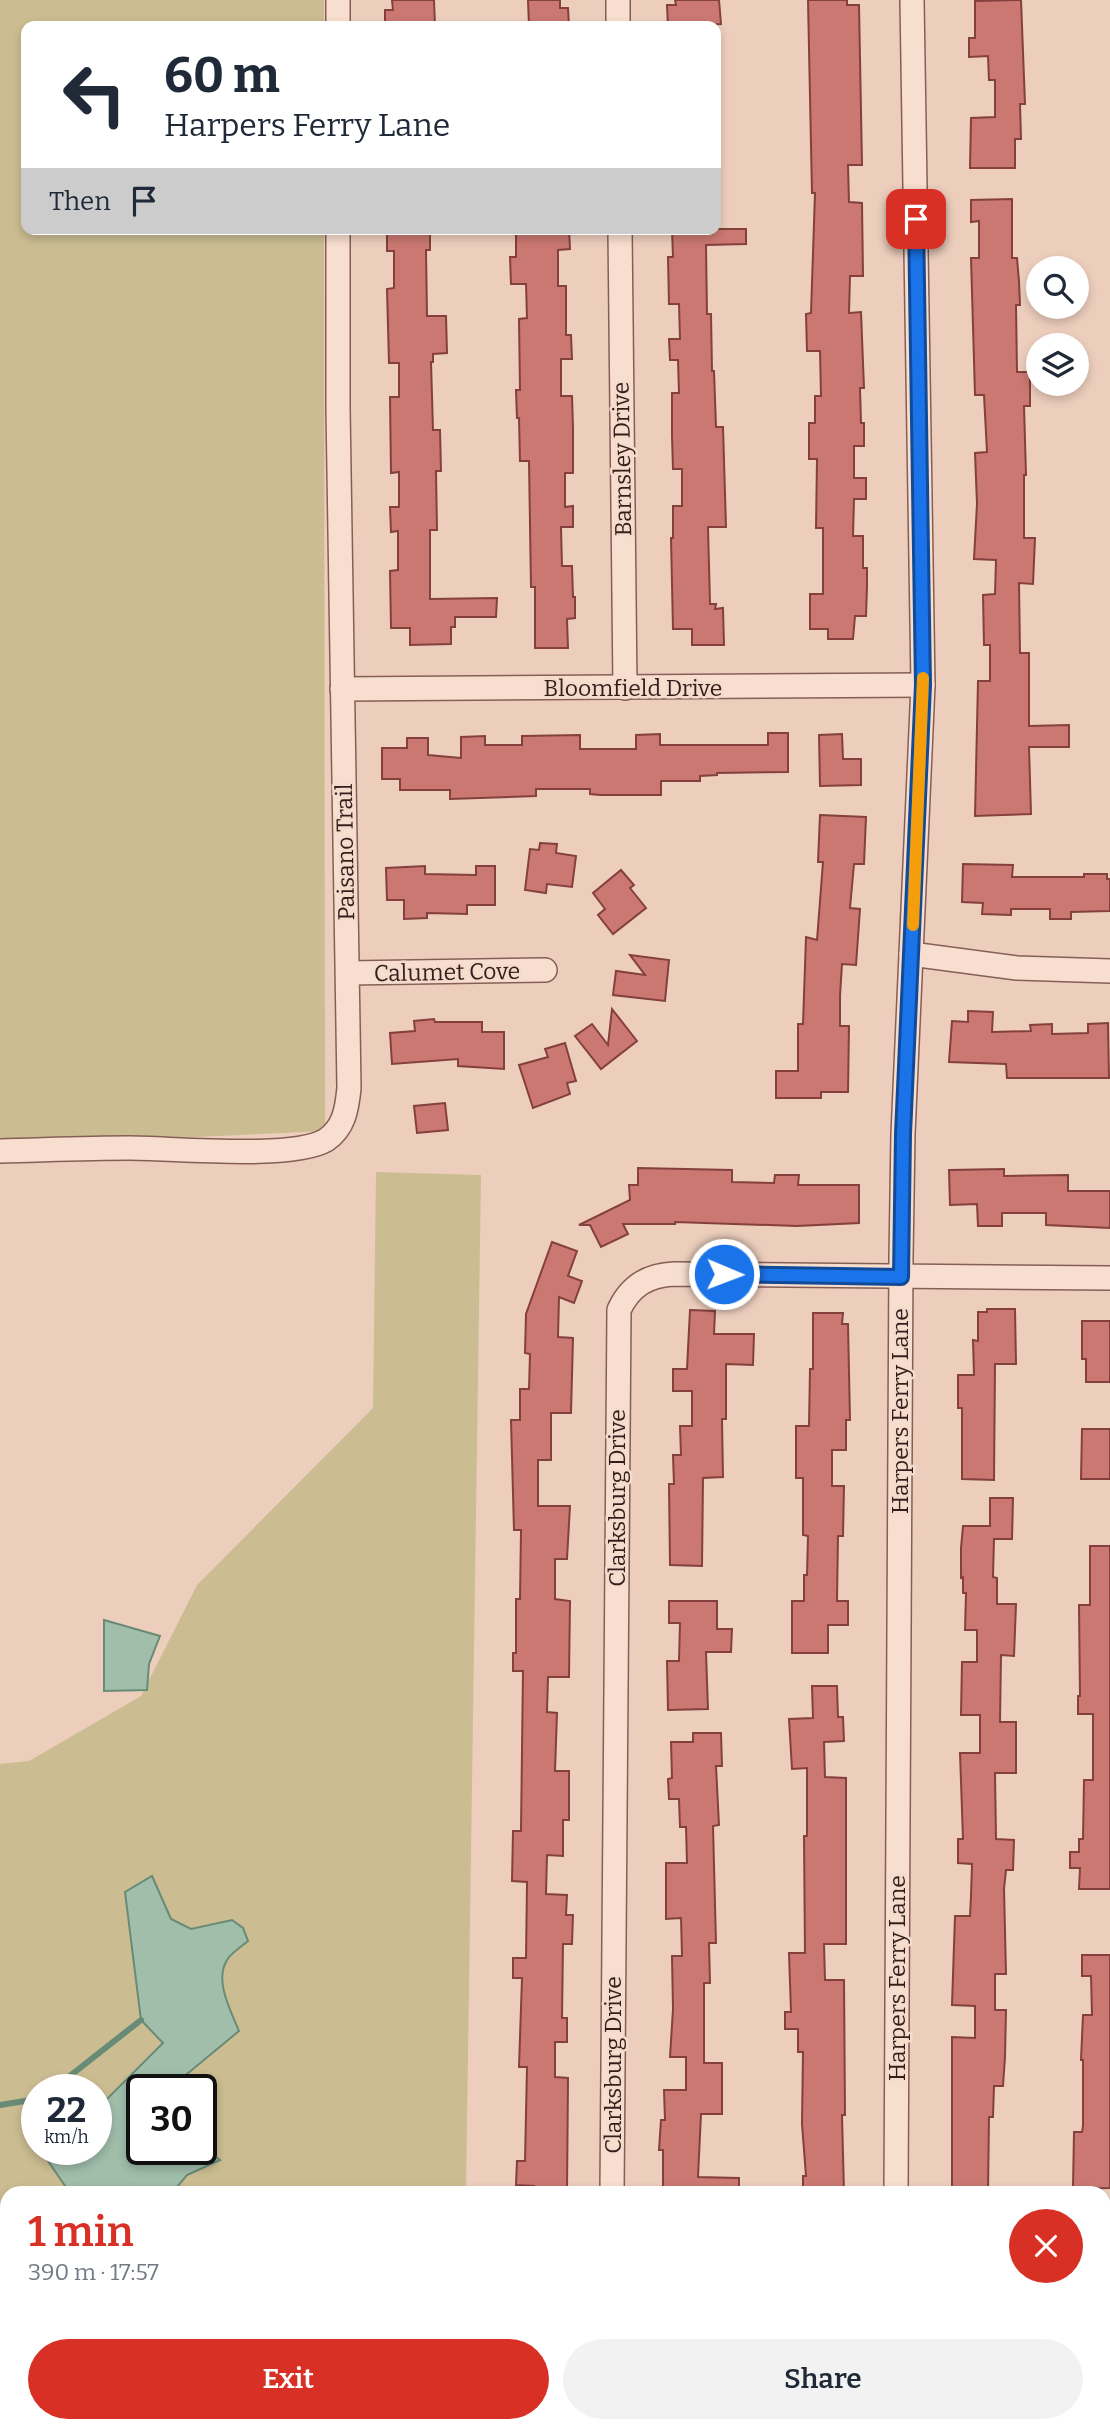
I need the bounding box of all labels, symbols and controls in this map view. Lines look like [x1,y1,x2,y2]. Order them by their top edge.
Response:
text: 60 m [164,46,280,105]
icon: left [49,49,140,140]
text: Harpers Ferry Lane [164,106,450,144]
icon: arrive [125,182,163,220]
text: Then [49,186,111,217]
pin [886,189,946,249]
icon: arrive [897,200,935,238]
map controls [1026,256,1089,396]
button: search [1026,256,1089,319]
button: layers [1026,333,1089,396]
street label: Barnsley Drive [607,382,637,536]
street label: Bloomfield Drive [544,674,722,702]
street label: Paisano Trail [330,783,360,921]
street label: Calumet Cove [373,957,521,987]
position arrow [687,1237,761,1311]
street label: Harpers Ferry Lane [886,1308,914,1514]
street label: Clarksburg Drive [603,1409,631,1587]
street label: Harpers Ferry Lane [883,1875,911,2081]
street label: Clarksburg Drive [599,1976,627,2154]
speed limit sign: 30 [126,2074,217,2165]
text: 22 [47,2089,86,2131]
text: km/h [44,2126,89,2148]
text: 1 min [28,2207,134,2257]
button: close [1009,2209,1083,2283]
text: 390 m · 17:57 [28,2258,159,2286]
button: Exit [28,2339,549,2419]
button: Share [563,2339,1083,2419]

